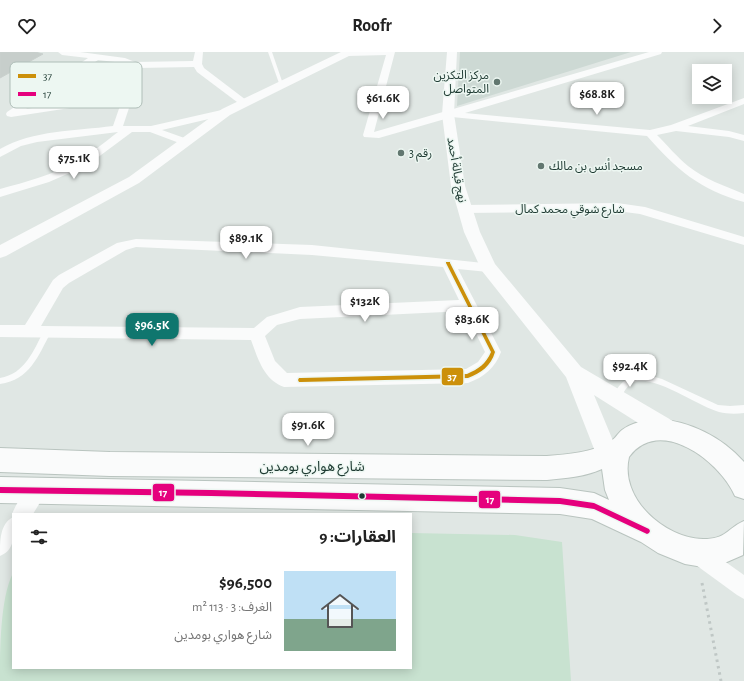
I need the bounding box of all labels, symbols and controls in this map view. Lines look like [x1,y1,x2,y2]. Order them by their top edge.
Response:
icon: heart [16,15,38,37]
icon: forward [706,15,728,37]
text: Roofr [352,17,392,35]
legend [10,62,142,108]
map controls [692,64,732,104]
button: layers [692,64,732,104]
place label: مركز التكزين المتواصل [433,69,489,96]
text: 37 [43,71,53,82]
marker: مركز التكزين المتواصل [492,77,502,87]
pin: $68.8K [564,82,630,116]
pin: $61.6K [350,86,416,120]
text: $68.8K [579,88,615,101]
text: 17 [43,89,52,100]
text: $61.6K [366,92,400,105]
street label: نهج قبالة أحمد [442,136,470,204]
pin: $75.1K [41,146,107,180]
place label: رقم 3 [409,147,432,162]
marker: رقم 3 [396,148,406,158]
text: $75.1K [58,152,90,165]
place label: مسجد أنس بن مالك [549,158,643,173]
marker: مسجد أنس بن مالك [536,161,546,171]
street label: شارع شوقي محمد كمال [515,203,625,219]
pin: $89.1K [213,226,279,260]
text: $89.1K [229,232,263,245]
pin: $132K [337,289,393,323]
text: $132K [350,295,380,308]
pin: $83.6K [439,307,505,341]
pin: $96.5K [119,313,185,347]
text: $83.6K [455,313,489,326]
text: $96.5K [135,319,169,332]
pin: $92.4K [597,354,663,388]
text: $92.4K [612,360,648,373]
line badge: 37 [441,367,464,386]
text: 37 [447,371,457,382]
pin: $91.6K [275,413,341,447]
text: $91.6K [291,419,325,432]
street label: شارع هواري بومدين [259,460,365,477]
line badge: 17 [152,483,175,502]
text: 17 [159,487,168,498]
line badge: 17 [478,490,501,509]
unlabelled marker [357,491,367,501]
text: 17 [486,494,495,505]
icon: filters [28,526,50,548]
text: العقارات: 9 [319,528,396,545]
text: $96,500 [219,574,272,591]
icon: home [316,587,364,635]
text: الغرف: 3 · 113 m² [192,601,272,614]
text: شارع هواري بومدين [174,629,272,642]

